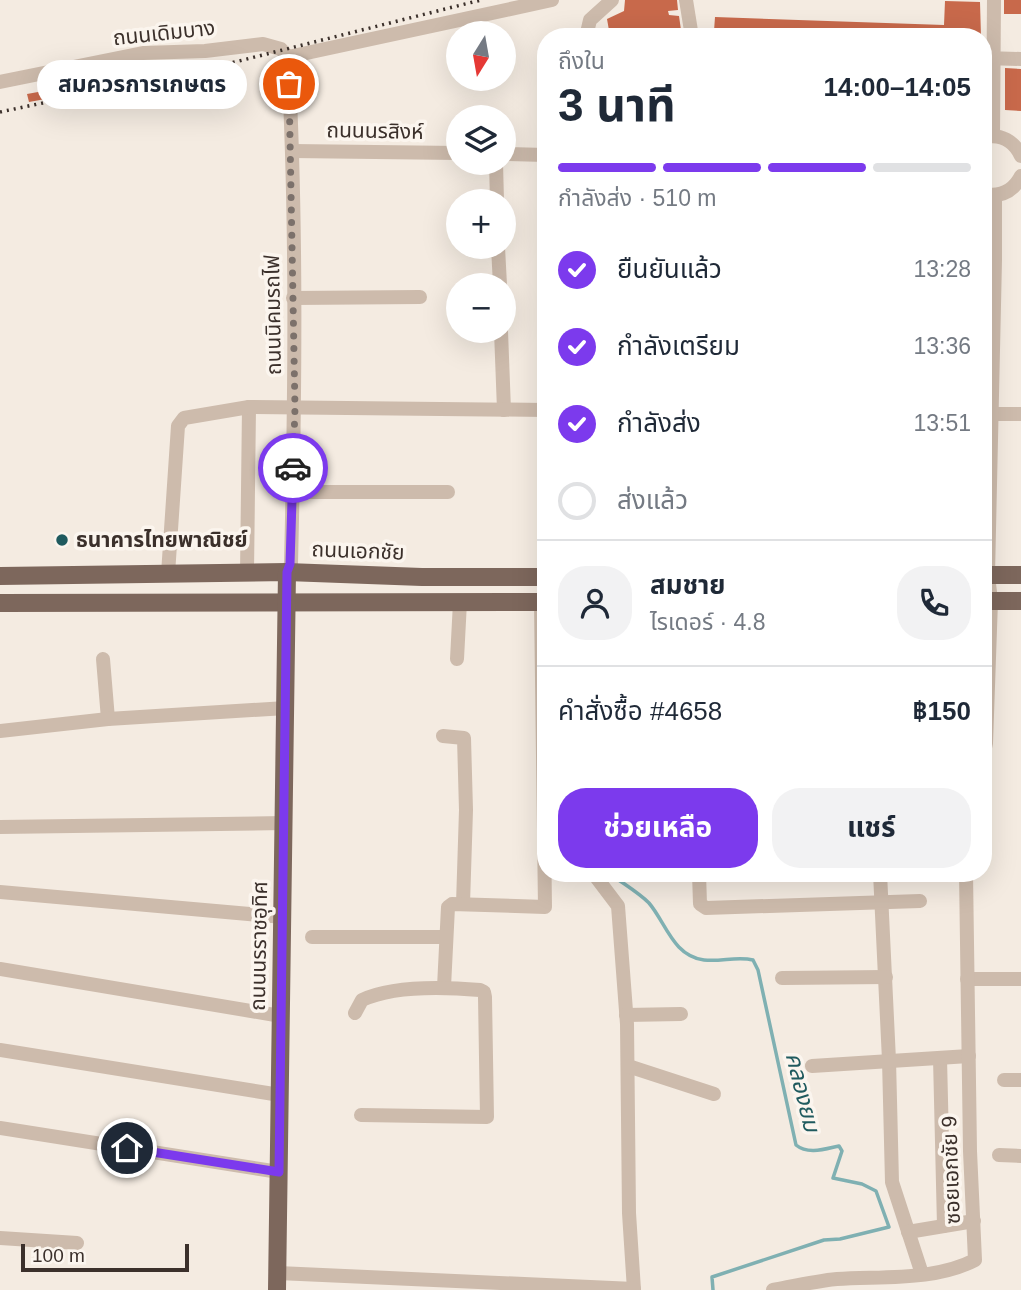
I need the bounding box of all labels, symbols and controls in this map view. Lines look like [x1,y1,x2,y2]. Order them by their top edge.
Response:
street label: ถนนเดิมบาง [112,16,216,49]
north arrow [446,21,516,91]
map controls [446,21,516,343]
text: ถึงใน [558,48,605,74]
pin [259,54,319,114]
callout: สมควรการเกษตร [37,60,247,108]
icon: bag [270,65,308,103]
text: สมควรการเกษตร [58,71,226,97]
text: 14:00–14:05 [824,72,971,102]
text: 3 นาที [558,79,676,131]
button: layers [446,105,516,175]
street label: ถนนนรสิงห์ [326,118,424,143]
text: กำลังส่ง · 510 m [558,185,717,211]
button: + [446,189,516,259]
icon: check [558,251,596,289]
text: ยืนยันแล้ว [617,254,722,284]
street label: ถนนนิคมรถไฟ [260,255,285,375]
text: 13:28 [913,256,971,282]
button: − [446,273,516,343]
icon: check [558,328,596,366]
text: กำลังเตรียม [617,331,740,361]
text: 13:36 [913,333,971,359]
icon: check [558,405,596,443]
text: กำลังส่ง [617,408,701,438]
text: 13:51 [913,410,971,436]
courier [258,433,328,503]
icon: car [274,449,312,487]
text: ส่งแล้ว [617,485,688,515]
place label: ธนาคารไทยพาณิชย์ [76,528,248,551]
marker: ธนาคารไทยพาณิชย์ [54,532,70,548]
street label: ถนนเอกชัย [311,537,405,564]
button: person [558,566,632,640]
button: phone [897,566,971,640]
text: สมชาย [650,570,726,600]
text: ไรเดอร์ · 4.8 [650,609,766,635]
text: คำสั่งซื้อ #4658 [558,696,722,726]
text: ฿150 [913,696,971,726]
button: ช่วยเหลือ [558,788,758,868]
button: แชร์ [772,788,971,868]
street label: ถนนนรราชอุทิศ [246,881,273,1011]
water label: คลองยม [781,1050,826,1136]
street label: ซอยเอกชัย 9 [937,1115,964,1225]
pin [97,1118,157,1178]
icon: home [108,1129,146,1167]
scale bar [21,1241,189,1273]
text: 100 m [32,1245,85,1266]

